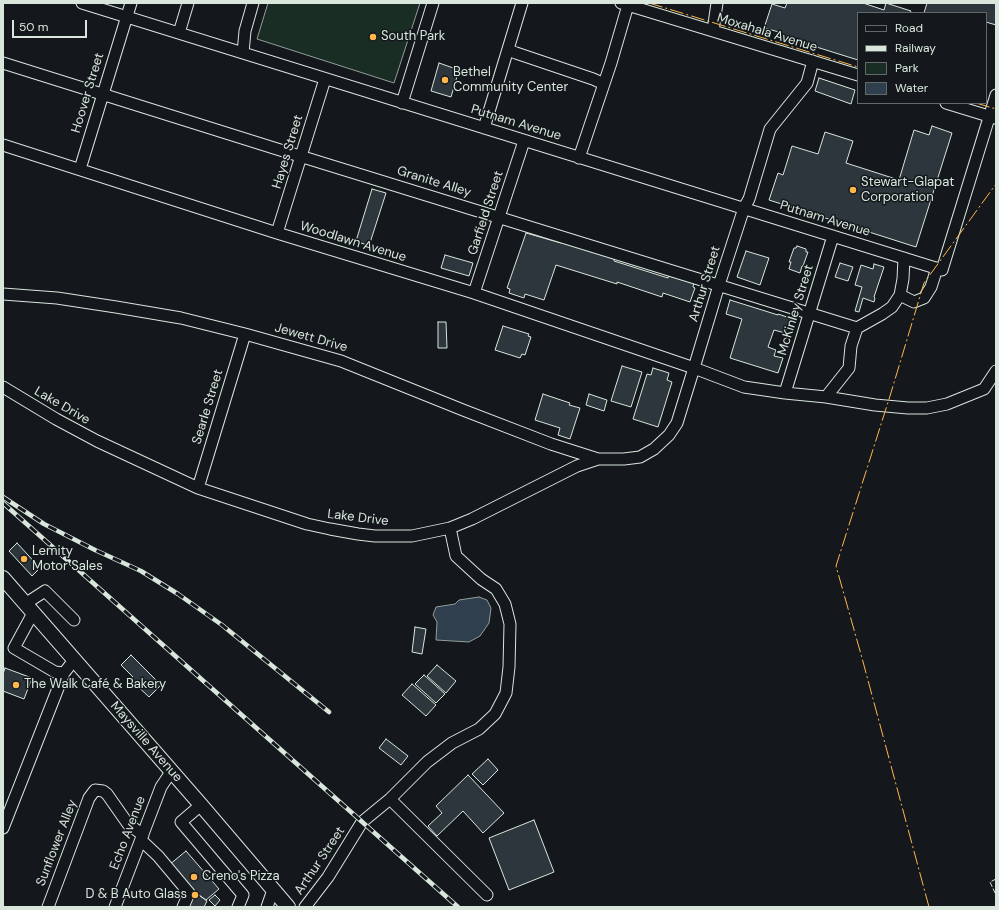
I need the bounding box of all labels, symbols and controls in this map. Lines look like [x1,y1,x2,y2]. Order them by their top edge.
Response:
street label: Moxahala Avenue [715,10,819,56]
scale bar [14,12,89,38]
legend [857,12,987,104]
text: 50 m [19,19,48,35]
text: Road [895,20,923,36]
place label: South Park [381,29,445,45]
marker: South Park [368,32,378,42]
text: Railway [895,40,936,56]
street label: Hoover Street [68,51,108,135]
text: Park [895,60,919,76]
place label: Bethel Community Center [453,65,568,96]
marker: Bethel Community Center [440,75,450,85]
text: Water [895,80,928,96]
street label: Putnam Avenue [469,102,563,144]
street label: Hayes Street [269,113,307,191]
street label: Granite Alley [395,163,473,201]
street label: Garfield Street [465,169,507,257]
place label: Stewart-Glapat Corporation [861,175,954,206]
marker: Stewart-Glapat Corporation [848,185,858,195]
street label: Putnam Avenue [778,198,872,240]
street label: Woodlawn Avenue [298,218,408,266]
street label: Arthur Street [686,244,724,324]
street label: McKinley Street [775,263,817,357]
street label: Jewett Drive [273,320,349,356]
street label: Searle Street [189,368,227,446]
street label: Lake Drive [31,384,93,428]
street label: Lake Drive [326,507,390,529]
place label: Lemity Motor Sales [32,544,103,575]
marker: Lemity Motor Sales [19,554,29,564]
place label: The Walk Café & Bakery [24,677,166,693]
marker: The Walk Café & Bakery [11,680,21,690]
street label: Maysville Avenue [107,699,185,785]
street label: Echo Avenue [107,794,149,872]
street label: Sunflower Alley [33,798,81,888]
street label: Arthur Street [292,824,348,898]
place label: Creno's Pizza [202,869,280,885]
marker: Creno's Pizza [189,872,199,882]
place label: D & B Auto Glass [85,887,187,903]
marker: D & B Auto Glass [190,890,200,900]

